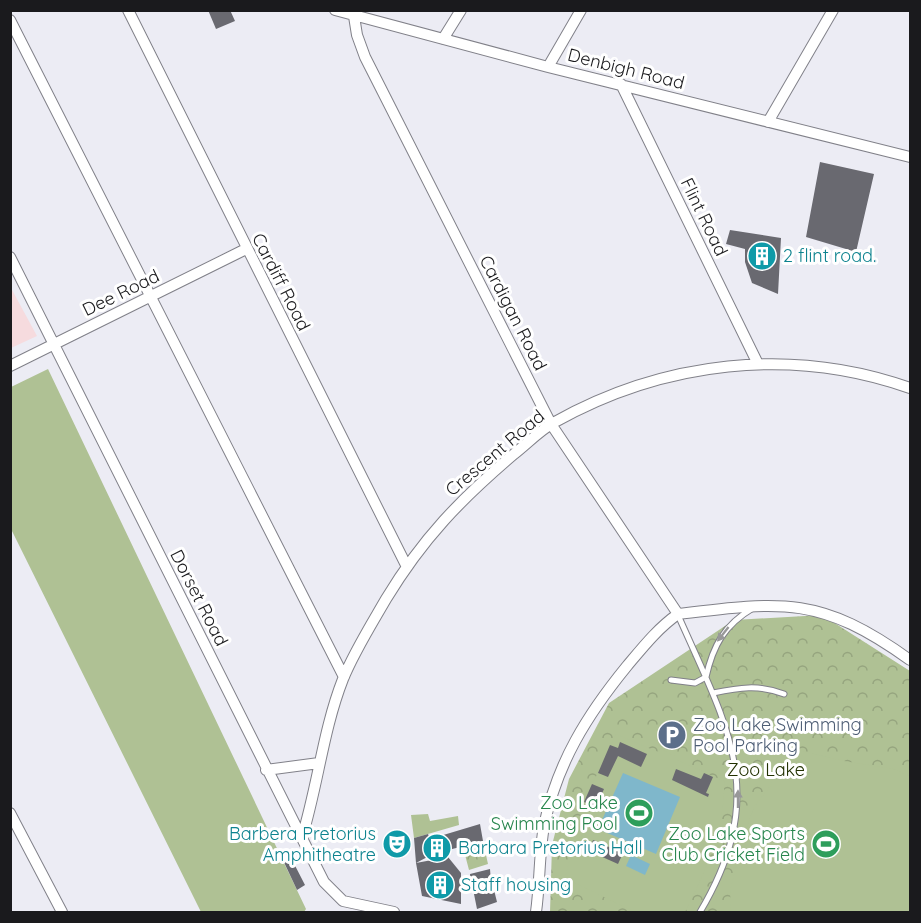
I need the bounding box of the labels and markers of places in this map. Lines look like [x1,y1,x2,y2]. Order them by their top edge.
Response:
building icon: 2 flint road. [746,240,778,272]
place label: 2 flint road. [783,244,876,267]
place label: Zoo Lake Swimming Pool Parking [693,713,862,757]
parking icon: Zoo Lake Swimming Pool Parking [656,719,688,751]
place label: Zoo Lake Swimming Pool [491,791,618,835]
sports icon: Zoo Lake Swimming Pool [623,797,655,829]
place label: Barbera Pretorius Amphitheatre [229,822,376,866]
place label: Zoo Lake Sports Club Cricket Field [662,822,805,866]
theatre icon: Barbera Pretorius Amphitheatre [381,828,413,860]
sports icon: Zoo Lake Sports Club Cricket Field [810,828,842,860]
building icon: Barbara Pretorius Hall [421,832,453,864]
place label: Barbara Pretorius Hall [458,836,643,859]
building icon: Staff housing [424,869,456,901]
place label: Staff housing [461,873,571,896]

